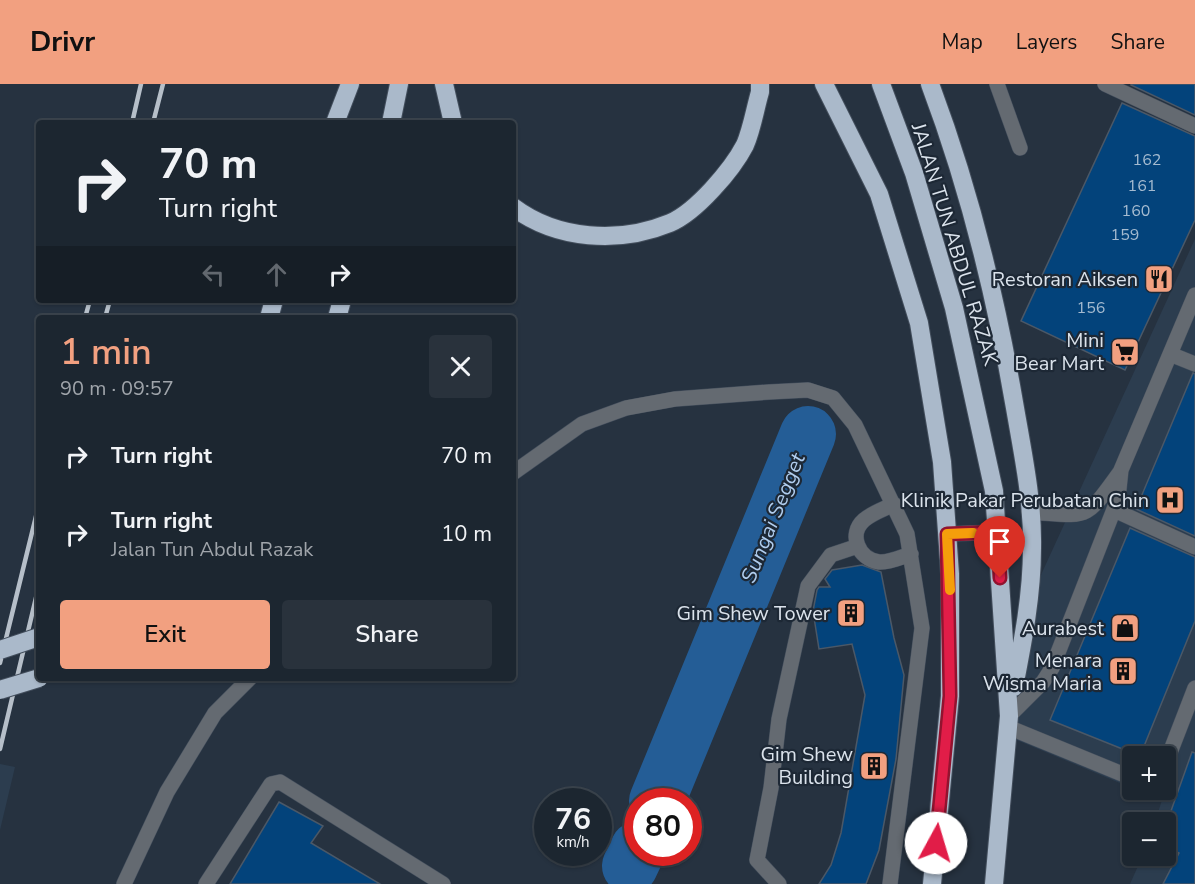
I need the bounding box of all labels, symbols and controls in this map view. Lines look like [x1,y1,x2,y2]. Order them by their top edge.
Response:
text: Drivr [30,23,95,61]
text: Map [941,28,983,56]
text: Layers [1016,28,1077,56]
text: Share [1110,28,1165,56]
street label: JALAN TUN ABDUL RAZAK [904,119,1004,369]
text: 70 m [159,136,258,193]
icon: right [60,144,138,222]
house number: 162 [1133,149,1161,171]
house number: 161 [1128,175,1156,197]
text: Turn right [159,190,277,227]
house number: 160 [1122,200,1150,222]
house number: 159 [1111,224,1139,246]
icon: left [197,258,230,291]
icon: ahead [260,258,293,291]
icon: right [323,258,356,291]
restaurant icon: Restoran Aiksen [1143,263,1175,295]
place label: Restoran Aiksen [992,266,1138,293]
house number: 156 [1077,297,1105,319]
place label: Mini Bear Mart [1015,327,1105,377]
text: 1 min [60,328,152,377]
button: close [429,335,492,398]
supermarket icon: Mini Bear Mart [1109,336,1141,368]
text: 90 m · 09:57 [60,375,174,402]
icon: right [60,440,93,473]
text: Turn right [111,441,212,471]
text: 70 m [441,441,492,471]
water label: Sungai Segget [734,448,812,587]
hospital icon: Klinik Pakar Perubatan Chin [1154,484,1186,516]
place label: Klinik Pakar Perubatan Chin [901,487,1149,514]
text: Turn right [111,506,212,536]
pin [974,516,1025,578]
icon: right [60,518,93,551]
text: 10 m [441,519,492,549]
icon: arrive [983,525,1016,558]
text: Jalan Tun Abdul Razak [111,536,313,563]
building icon: Gim Shew Tower [835,597,867,629]
button: Exit [60,600,270,669]
button: Share [282,600,492,669]
place label: Gim Shew Tower [676,600,830,627]
shop icon: Aurabest [1109,612,1141,644]
place label: Aurabest [1022,615,1105,642]
place label: Menara Wisma Maria [983,647,1102,697]
building icon: Menara Wisma Maria [1107,655,1139,687]
place label: Gim Shew Building [761,741,853,791]
map controls [1122,746,1176,866]
button: + [1122,746,1176,800]
building icon: Gim Shew Building [858,750,890,782]
speed limit sign: 80 [624,788,702,866]
text: 76 [555,799,591,840]
position arrow [904,811,968,875]
button: − [1122,812,1176,866]
text: km/h [556,832,590,852]

